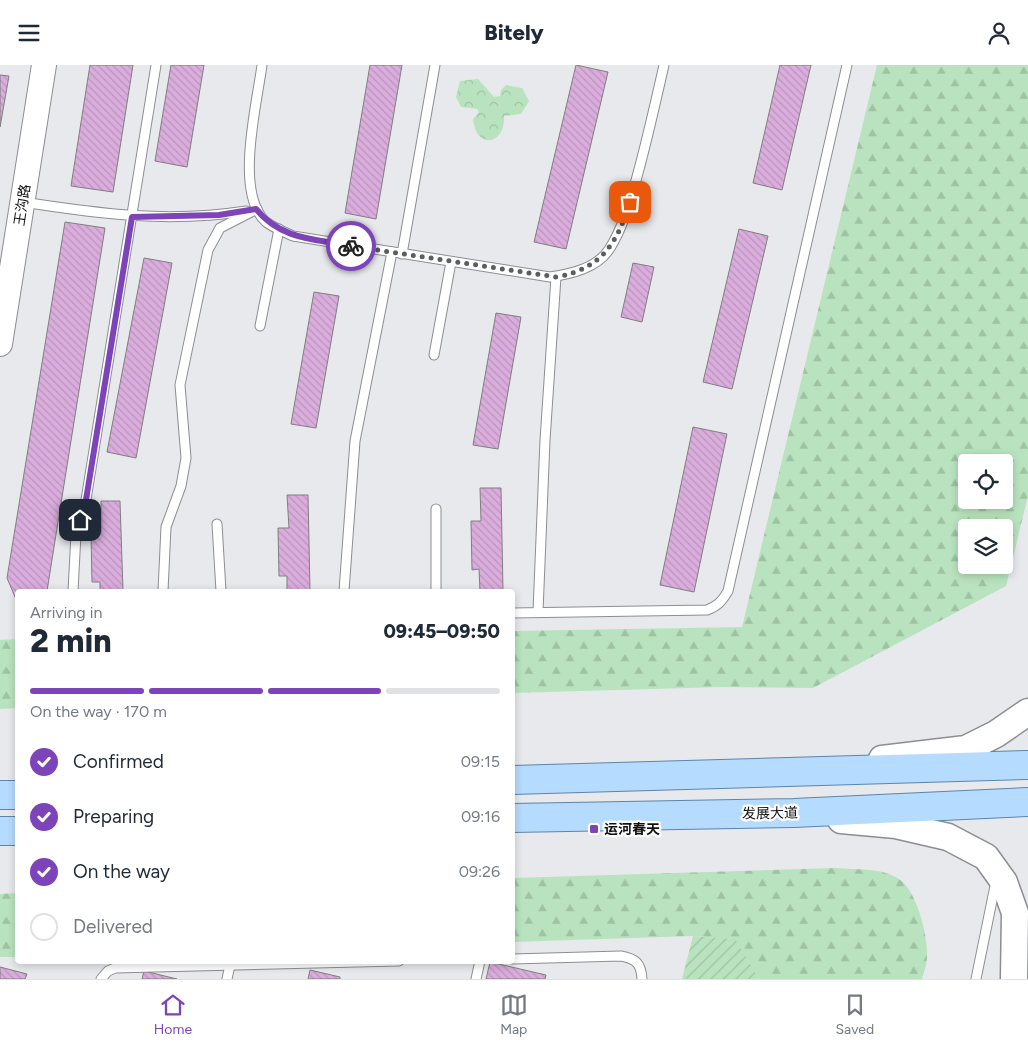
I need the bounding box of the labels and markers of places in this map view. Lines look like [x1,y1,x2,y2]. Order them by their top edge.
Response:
pin [609,181,651,223]
pin [59,499,101,541]
place label: 运河春天 [604,821,660,838]
marker: 运河春天 [588,823,600,835]

